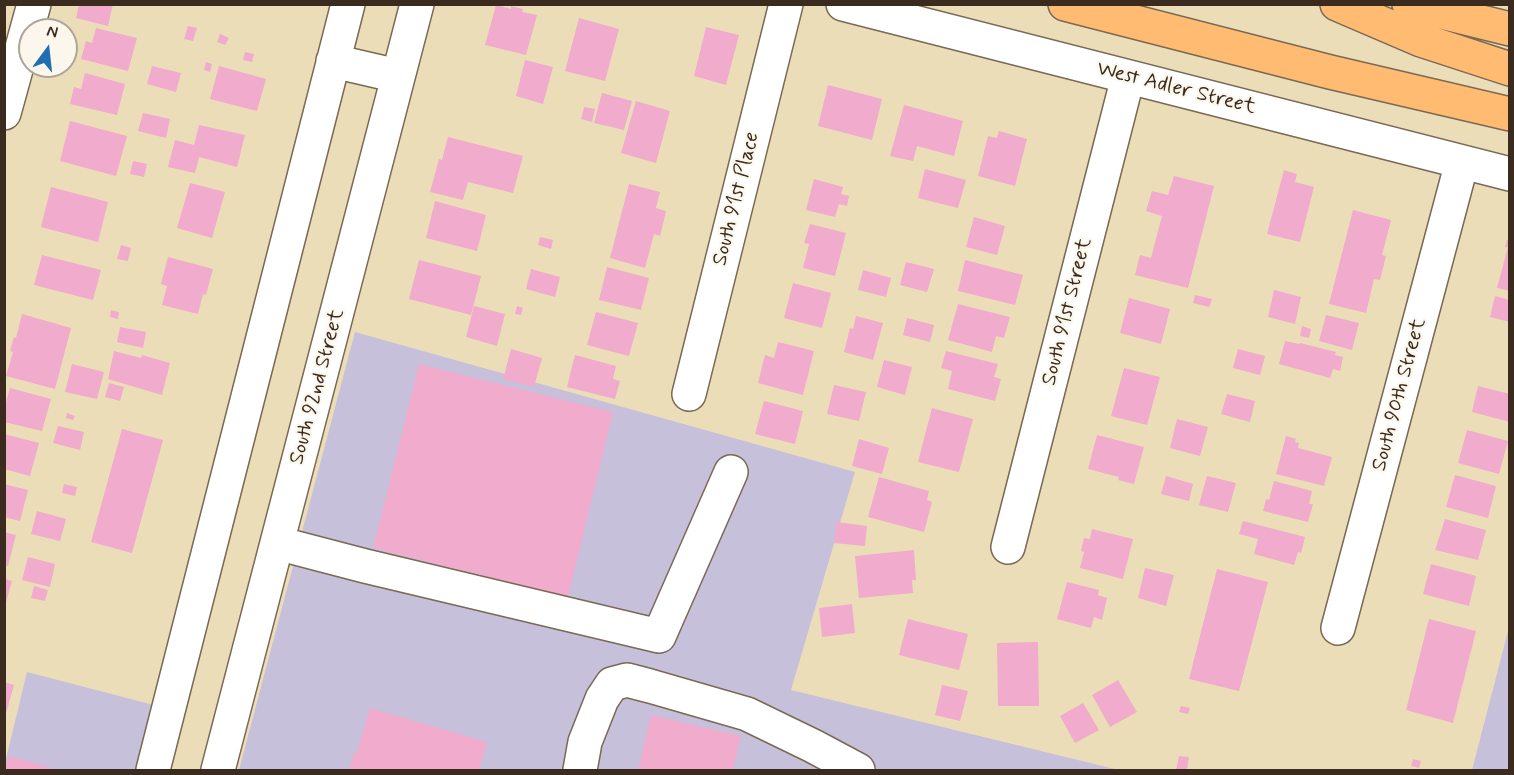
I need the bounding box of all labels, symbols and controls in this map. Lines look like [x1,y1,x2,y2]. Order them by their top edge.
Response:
north arrow [18,18,78,78]
text: N [44,21,60,44]
street label: West Adler Street [1094,57,1258,121]
street label: South 91st Place [708,129,766,269]
street label: South 91st Street [1038,236,1098,388]
street label: South 92nd Street [285,307,351,467]
street label: South 90th Street [1367,316,1433,474]

